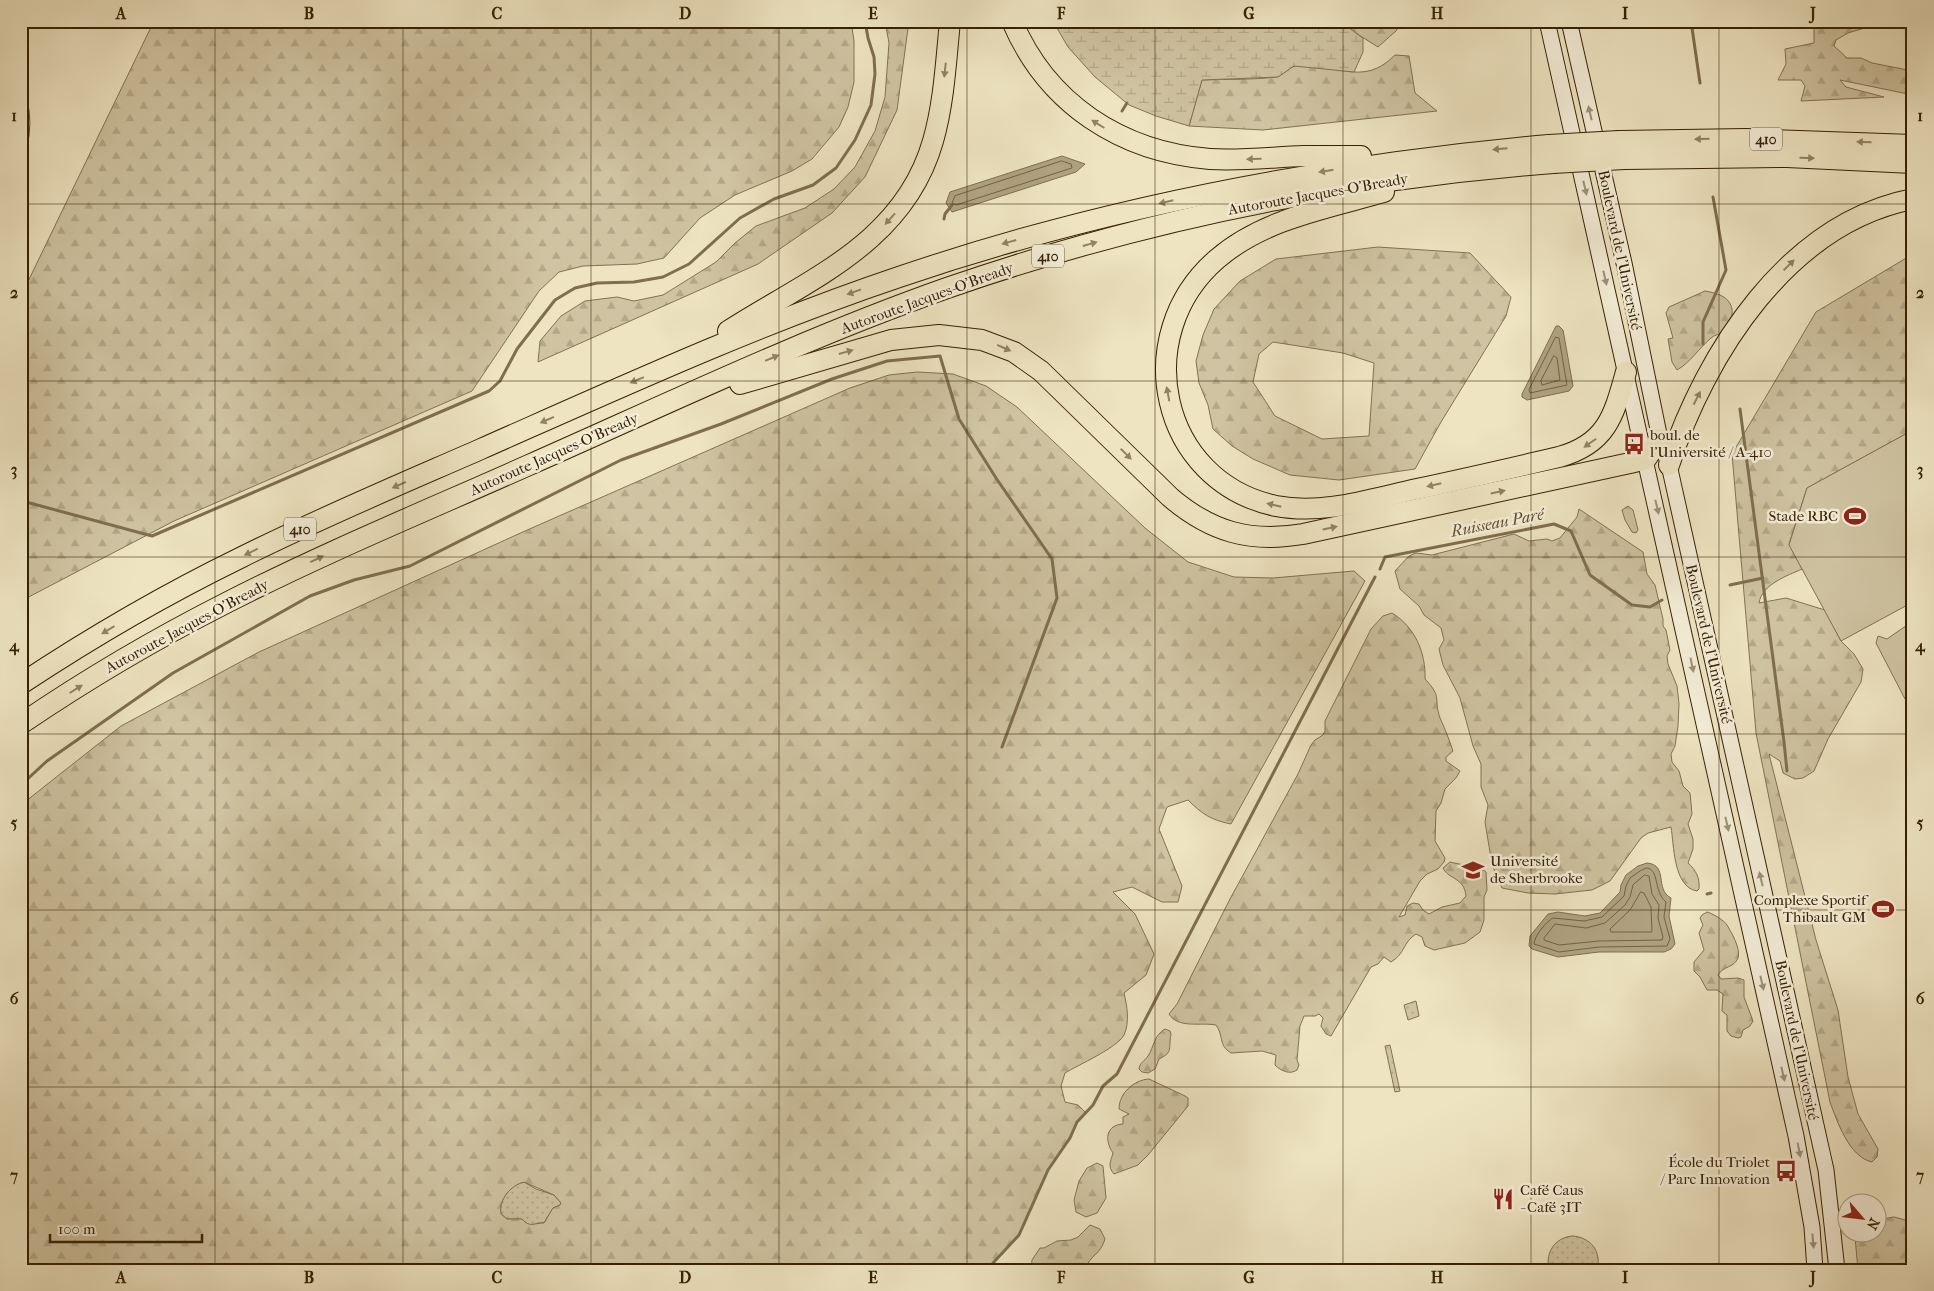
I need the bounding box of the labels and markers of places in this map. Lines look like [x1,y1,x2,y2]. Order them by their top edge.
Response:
place label: boul. de l'Université / A-410 [1649,426,1772,461]
bus stop icon: boul. de l'Université / A-410 [1621,431,1647,457]
sports icon: Stade RBC [1842,503,1868,529]
place label: Stade RBC [1768,507,1838,525]
place label: Université de Sherbrooke [1490,852,1583,887]
school or university icon: Université de Sherbrooke [1460,857,1486,883]
place label: Complexe Sportif Thibault GM [1754,891,1869,926]
sports icon: Complexe Sportif Thibault GM [1870,896,1896,922]
place label: École du Triolet / Parc Innovation [1659,1153,1771,1188]
bus stop icon: École du Triolet / Parc Innovation [1773,1158,1799,1184]
place label: Café Caus - Café 3IT [1520,1181,1584,1216]
restaurant icon: Café Caus - Café 3IT [1490,1186,1516,1212]

